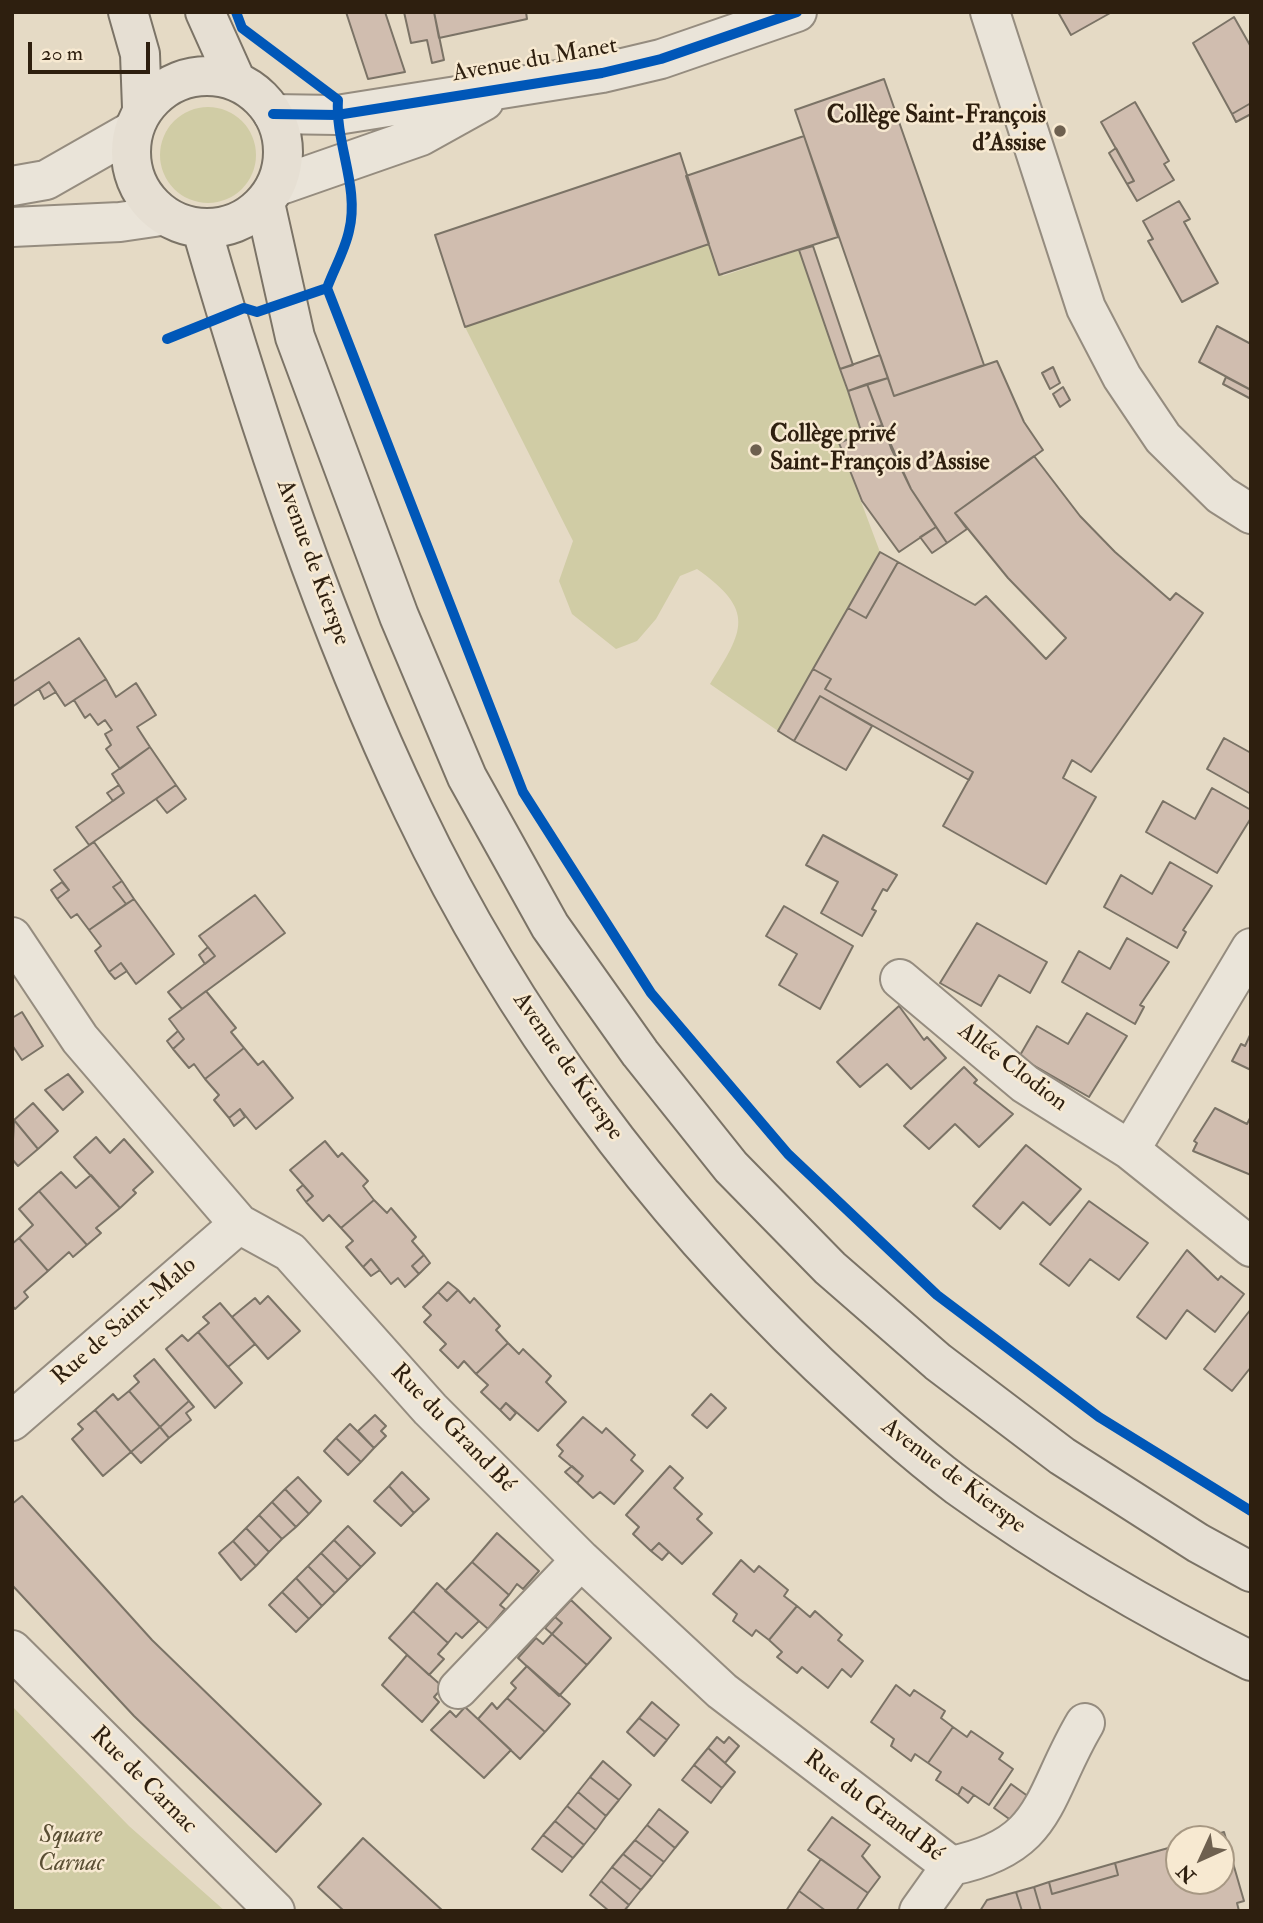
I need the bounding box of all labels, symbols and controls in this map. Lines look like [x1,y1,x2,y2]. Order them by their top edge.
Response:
scale bar [32,28,154,72]
street label: Avenue du Manet [450,32,620,90]
text: 20 m [41,40,83,67]
place label: Collège Saint-François d'Assise [827,103,1046,159]
marker: Collège Saint-François d'Assise [1052,123,1068,139]
place label: Collège privé Saint-François d'Assise [770,422,989,478]
marker: Collège privé Saint-François d'Assise [748,442,764,458]
street label: Avenue de Kierspe [269,476,355,650]
street label: Avenue de Kierspe [505,988,629,1146]
street label: Allée Clodion [952,1017,1072,1119]
street label: Rue de Saint-Malo [47,1252,203,1392]
street label: Rue du Grand Bé [383,1359,521,1499]
street label: Avenue de Kierspe [875,1413,1031,1541]
street label: Rue de Carnac [83,1721,203,1841]
street label: Rue du Grand Bé [797,1745,949,1869]
park label: Square Carnac [38,1823,104,1879]
north arrow [1165,1825,1235,1895]
text: N [1172,1859,1201,1888]

